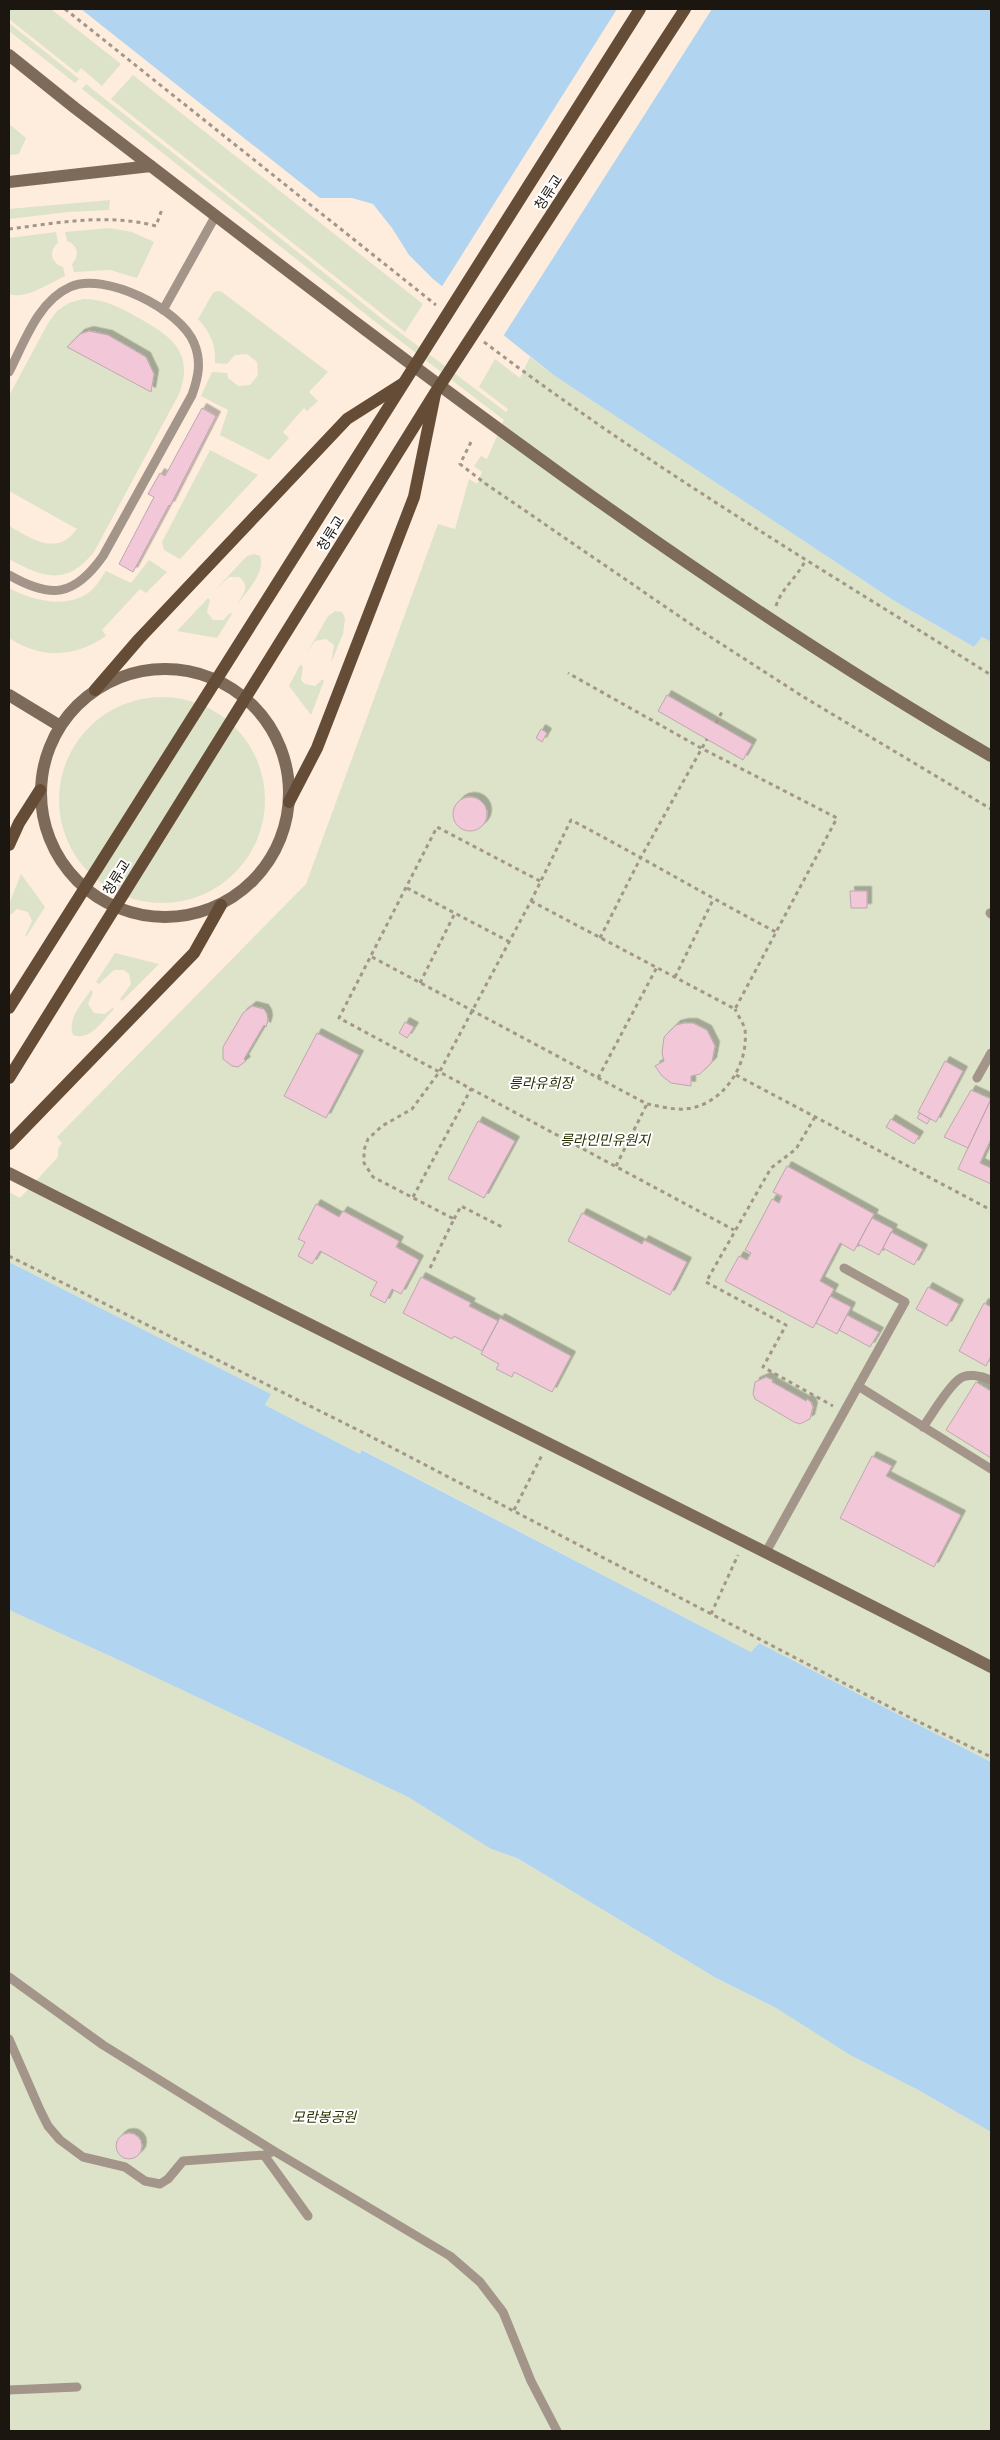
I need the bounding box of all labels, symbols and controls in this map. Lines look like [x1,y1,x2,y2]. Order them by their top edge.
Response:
street label: 청류교 [530,171,567,213]
street label: 청류교 [312,511,348,554]
street label: 청류교 [98,855,134,898]
park label: 릉라유희장 [509,1073,575,1092]
park label: 릉라인민유원지 [560,1130,651,1149]
park label: 모란봉공원 [292,2107,357,2126]

